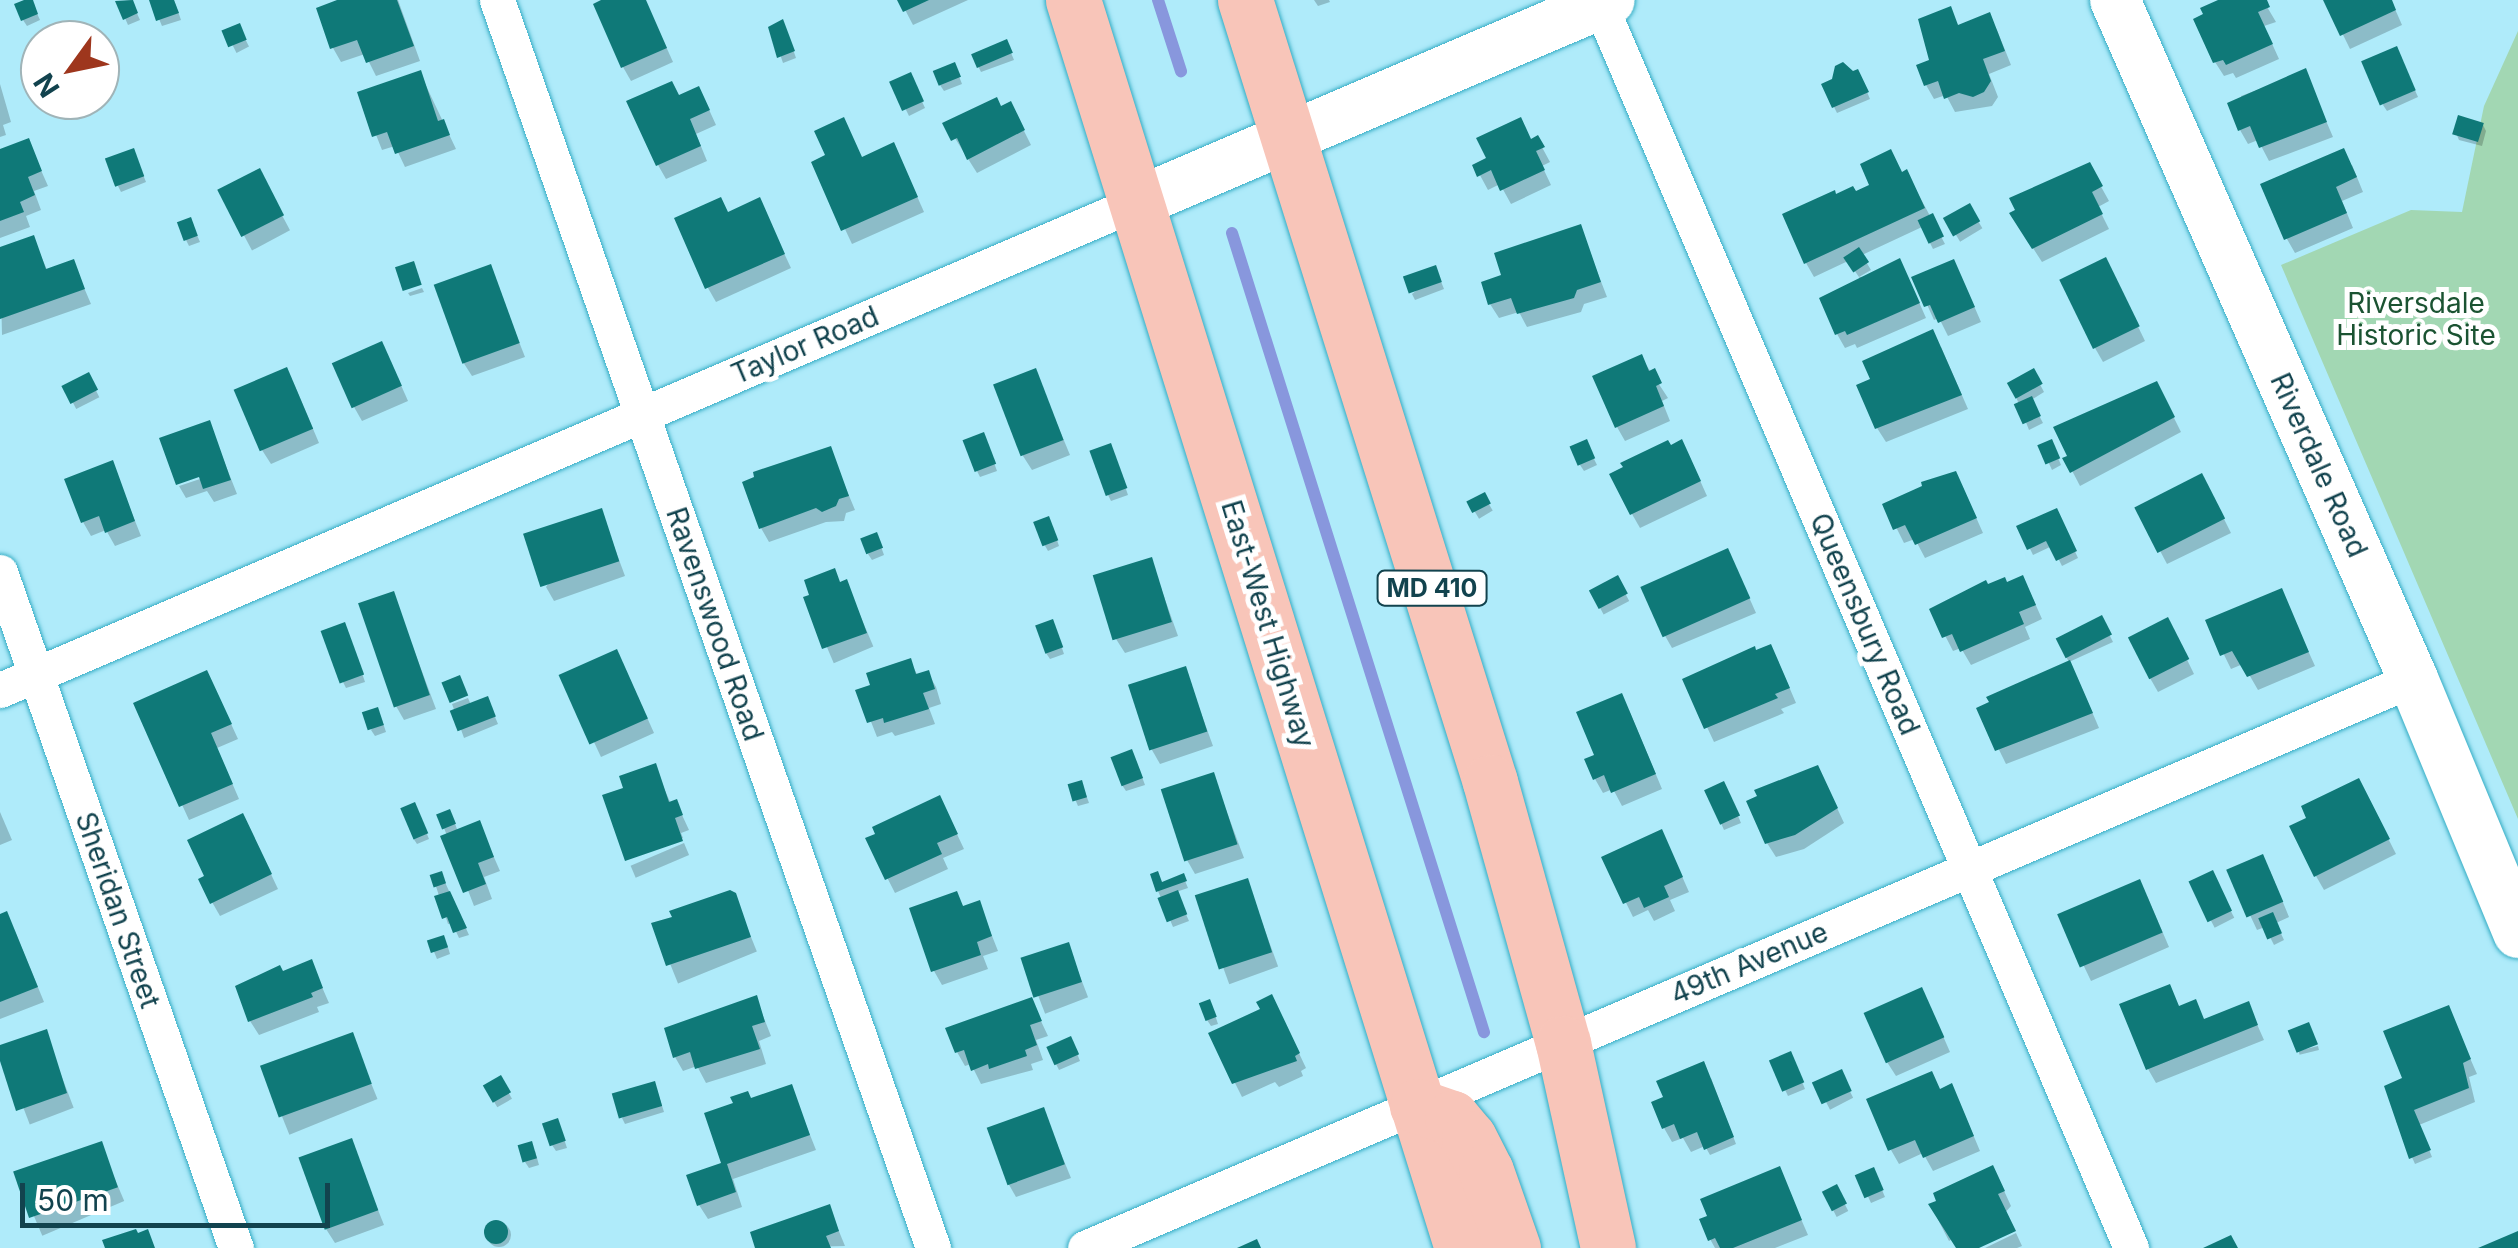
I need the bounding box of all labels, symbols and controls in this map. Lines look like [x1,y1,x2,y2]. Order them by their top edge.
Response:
north arrow [20,20,120,120]
text: N [26,67,67,103]
park label: Riversdale Historic Site [2336,286,2496,352]
street label: Taylor Road [726,299,884,391]
street label: Riverdale Road [2263,368,2375,562]
street label: East-West Highway [1214,496,1322,752]
street label: Ravenswood Road [659,503,771,745]
street label: Queensbury Road [1803,508,1927,740]
road number: MD 410 [1374,568,1490,608]
street label: Sheridan Street [69,808,167,1012]
street label: 49th Avenue [1665,915,1833,1011]
scale bar [25,1163,335,1225]
text: 50 m [37,1182,109,1218]

